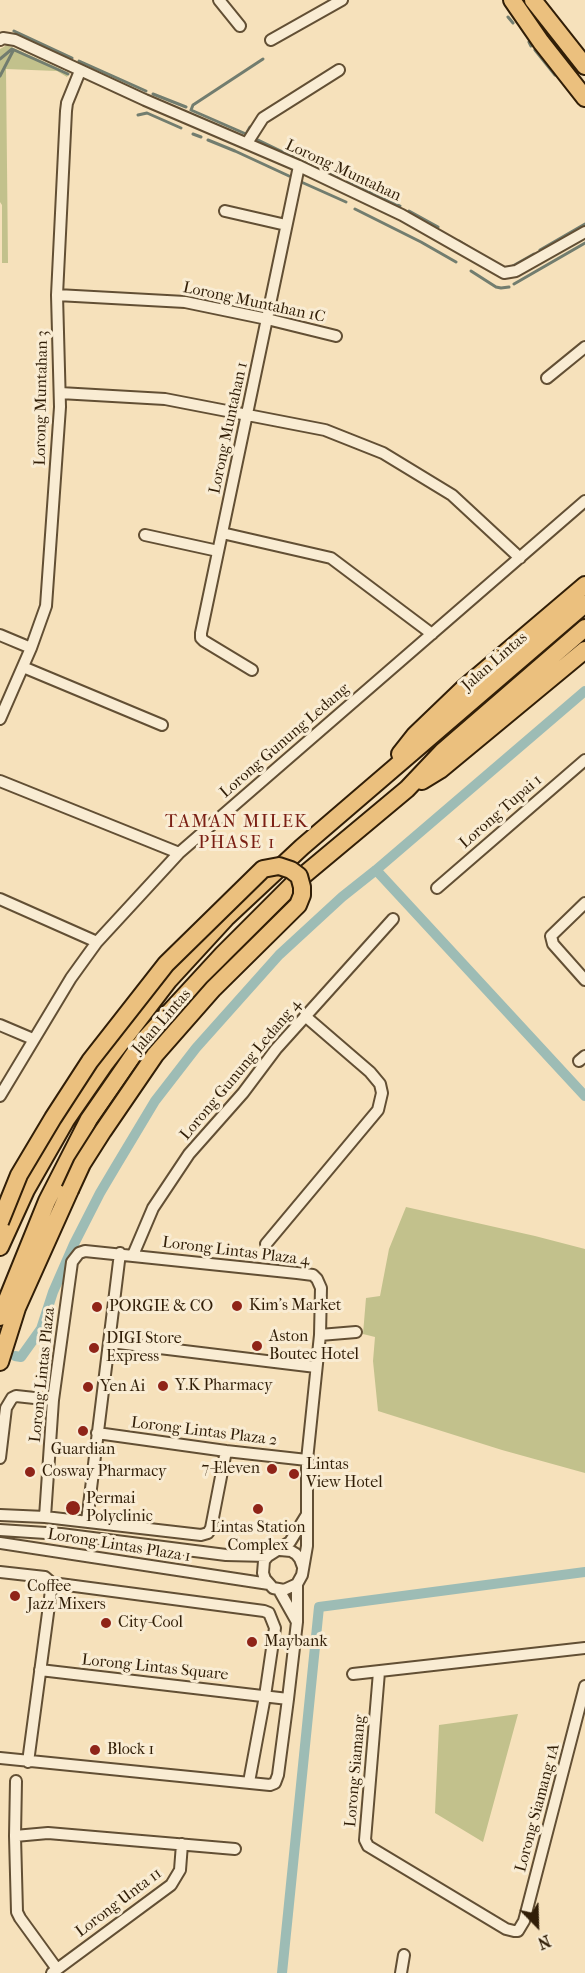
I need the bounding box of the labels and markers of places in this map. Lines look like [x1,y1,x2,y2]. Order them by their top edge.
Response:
place label: Kim's Market [249,1296,342,1316]
place label: PORGIE & CO [109,1297,213,1317]
marker: Kim's Market [230,1299,244,1313]
marker: PORGIE & CO [90,1300,104,1314]
place label: Aston Boutec Hotel [269,1327,359,1365]
place label: DIGI Store Express [106,1329,182,1367]
marker: Aston Boutec Hotel [250,1339,264,1353]
marker: DIGI Store Express [87,1341,101,1355]
place label: Y.K Pharmacy [175,1376,272,1396]
place label: Yen Ai [100,1377,145,1397]
marker: Y.K Pharmacy [156,1379,170,1393]
marker: Yen Ai [81,1380,95,1394]
marker: Guardian [76,1424,90,1438]
place label: Guardian [51,1440,115,1460]
place label: Lintas View Hotel [306,1455,383,1493]
place label: 7-Eleven [201,1459,260,1479]
place label: Cosway Pharmacy [42,1462,167,1482]
marker: 7-Eleven [265,1462,279,1476]
marker: Cosway Pharmacy [23,1465,37,1479]
marker: Lintas View Hotel [287,1467,301,1481]
place label: Permai Polyclinic [86,1489,153,1527]
marker: Permai Polyclinic [64,1499,82,1517]
marker: Lintas Station Complex [251,1502,265,1516]
place label: Lintas Station Complex [211,1518,305,1556]
place label: Coffee Jazz Mixers [27,1577,106,1615]
marker: Coffee Jazz Mixers [8,1589,22,1603]
place label: City-Cool [118,1613,183,1633]
marker: City-Cool [99,1616,113,1630]
place label: Maybank [264,1632,328,1652]
marker: Maybank [245,1635,259,1649]
place label: Block 1 [107,1740,154,1760]
marker: Block 1 [88,1743,102,1757]

